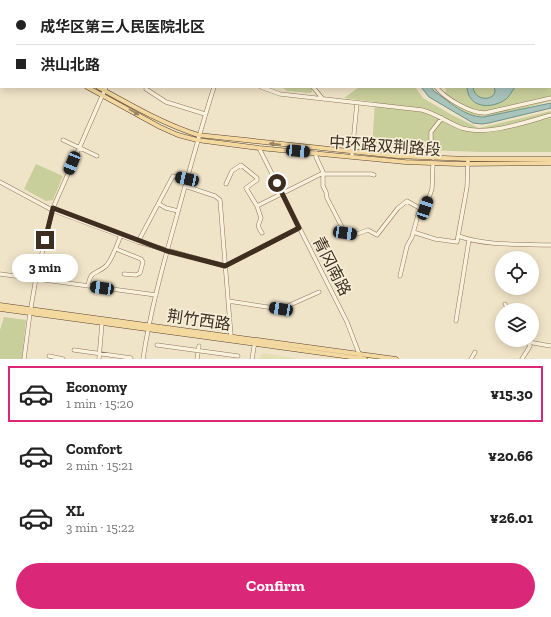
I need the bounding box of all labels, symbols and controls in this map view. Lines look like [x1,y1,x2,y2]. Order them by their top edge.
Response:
text: 成华区第三人民医院北区 [40,18,205,36]
text: 洪山北路 [40,56,100,74]
one-way arrow [128,109,140,116]
street label: 中环路双荆路段 [328,133,442,159]
one-way arrow [269,140,281,147]
car [286,144,310,158]
car [62,150,82,176]
car [174,171,200,187]
route start [268,174,286,192]
car [415,195,435,221]
car [332,225,358,241]
route end [36,231,54,249]
street label: 青冈南路 [309,233,355,299]
map controls [495,251,539,347]
button: locate [495,251,539,295]
callout: 3 min [12,254,78,282]
text: 3 min [29,260,61,275]
car [89,280,115,296]
car [268,301,294,317]
button: layers [495,303,539,347]
street label: 荆竹西路 [166,306,232,334]
icon: car [18,376,54,412]
text: Economy [66,378,127,396]
text: ¥15.30 [490,385,533,403]
text: 1 min · 15:20 [66,396,134,411]
icon: car [18,438,54,474]
text: Comfort [66,440,122,458]
text: ¥20.66 [488,447,533,465]
text: 2 min · 15:21 [66,458,133,473]
icon: car [18,500,54,536]
text: XL [66,502,84,520]
text: ¥26.01 [490,509,533,527]
text: 3 min · 15:22 [66,520,134,535]
button: Confirm [16,563,535,609]

